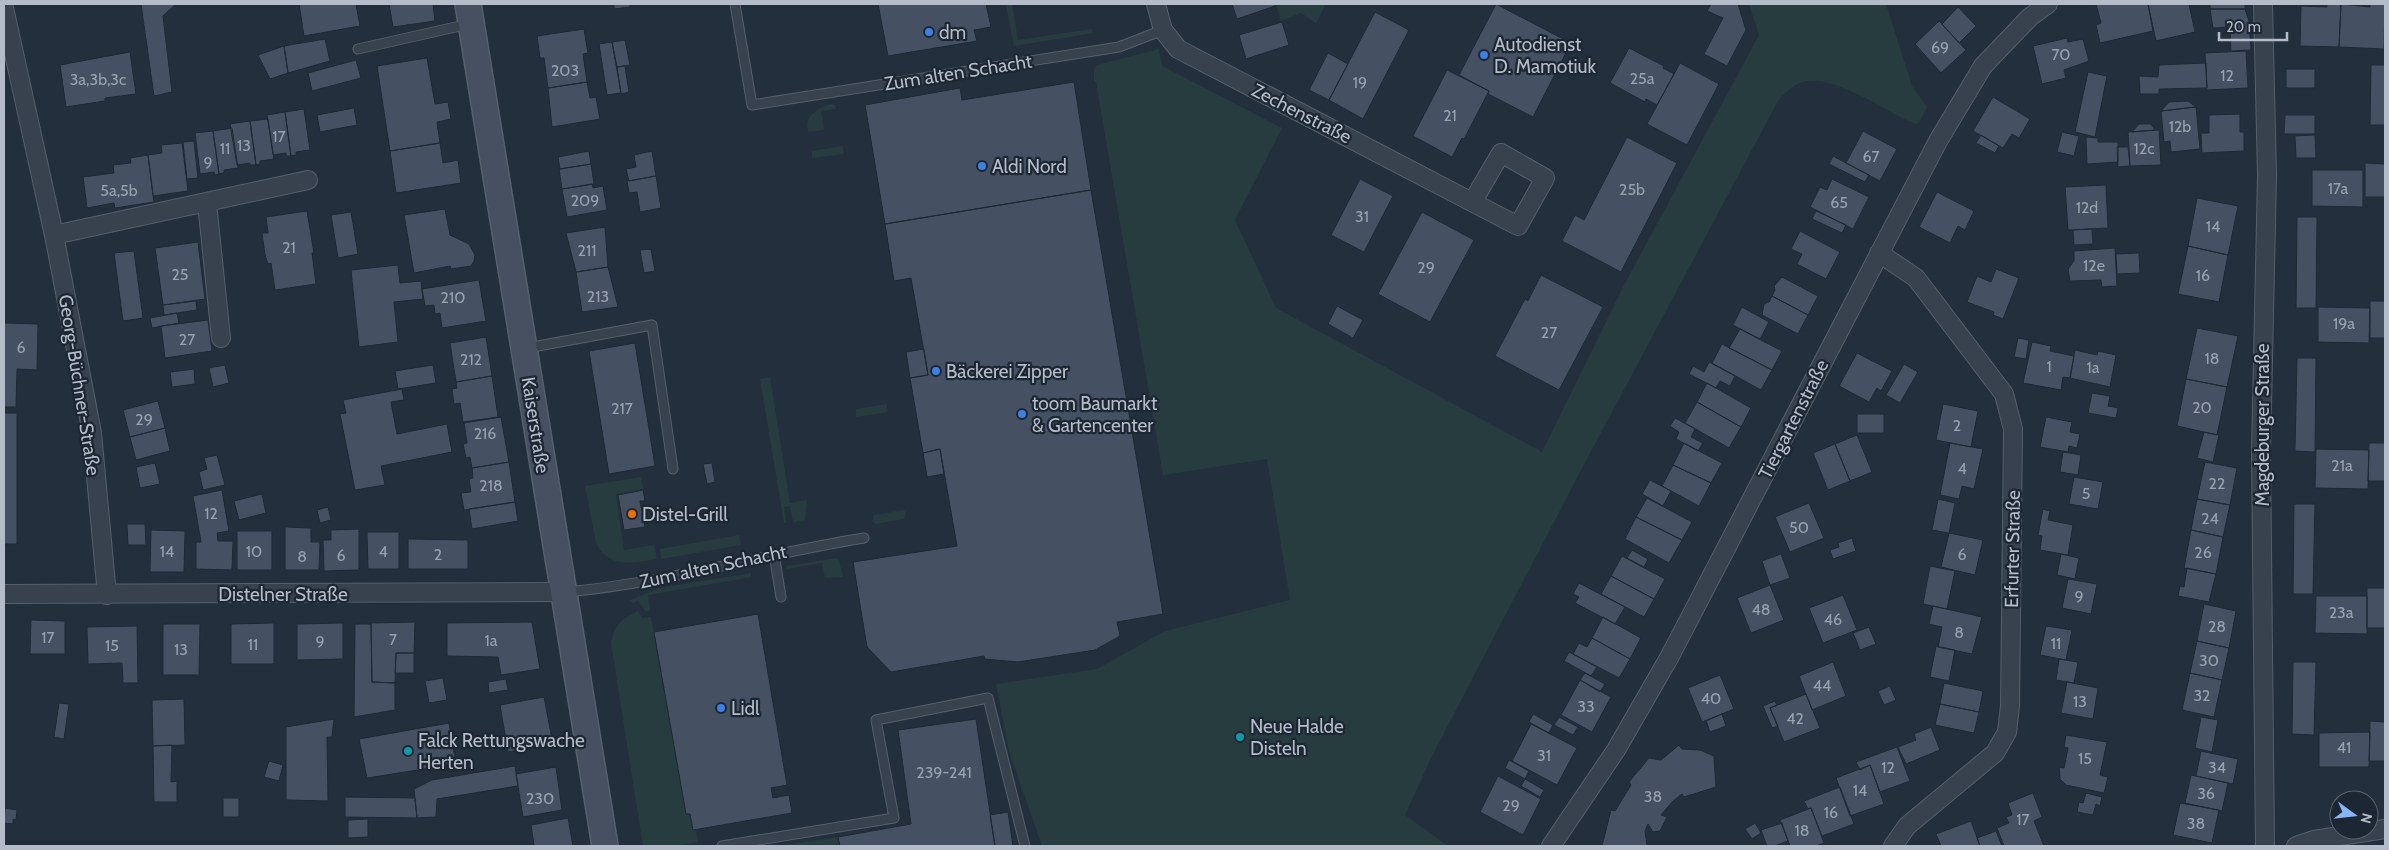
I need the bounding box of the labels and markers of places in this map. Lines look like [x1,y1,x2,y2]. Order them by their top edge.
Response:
place label: dm [939,21,966,44]
marker: dm [923,26,935,38]
place label: Autodienst D. Mamotiuk [1494,33,1597,78]
marker: Autodienst D. Mamotiuk [1478,49,1490,61]
place label: Aldi Nord [992,155,1067,178]
marker: Aldi Nord [976,160,988,172]
place label: Bäckerei Zipper [946,360,1068,383]
marker: Bäckerei Zipper [930,365,942,377]
place label: toom Baumarkt & Gartencenter [1032,392,1158,437]
marker: toom Baumarkt & Gartencenter [1016,408,1028,420]
place label: Distel-Grill [642,503,728,526]
marker: Distel-Grill [626,508,638,520]
place label: Lidl [731,697,760,720]
marker: Lidl [715,702,727,714]
place label: Neue Halde Disteln [1250,715,1344,760]
place label: Falck Rettungswache Herten [418,729,585,774]
marker: Neue Halde Disteln [1234,731,1246,743]
marker: Falck Rettungswache Herten [402,745,414,757]

